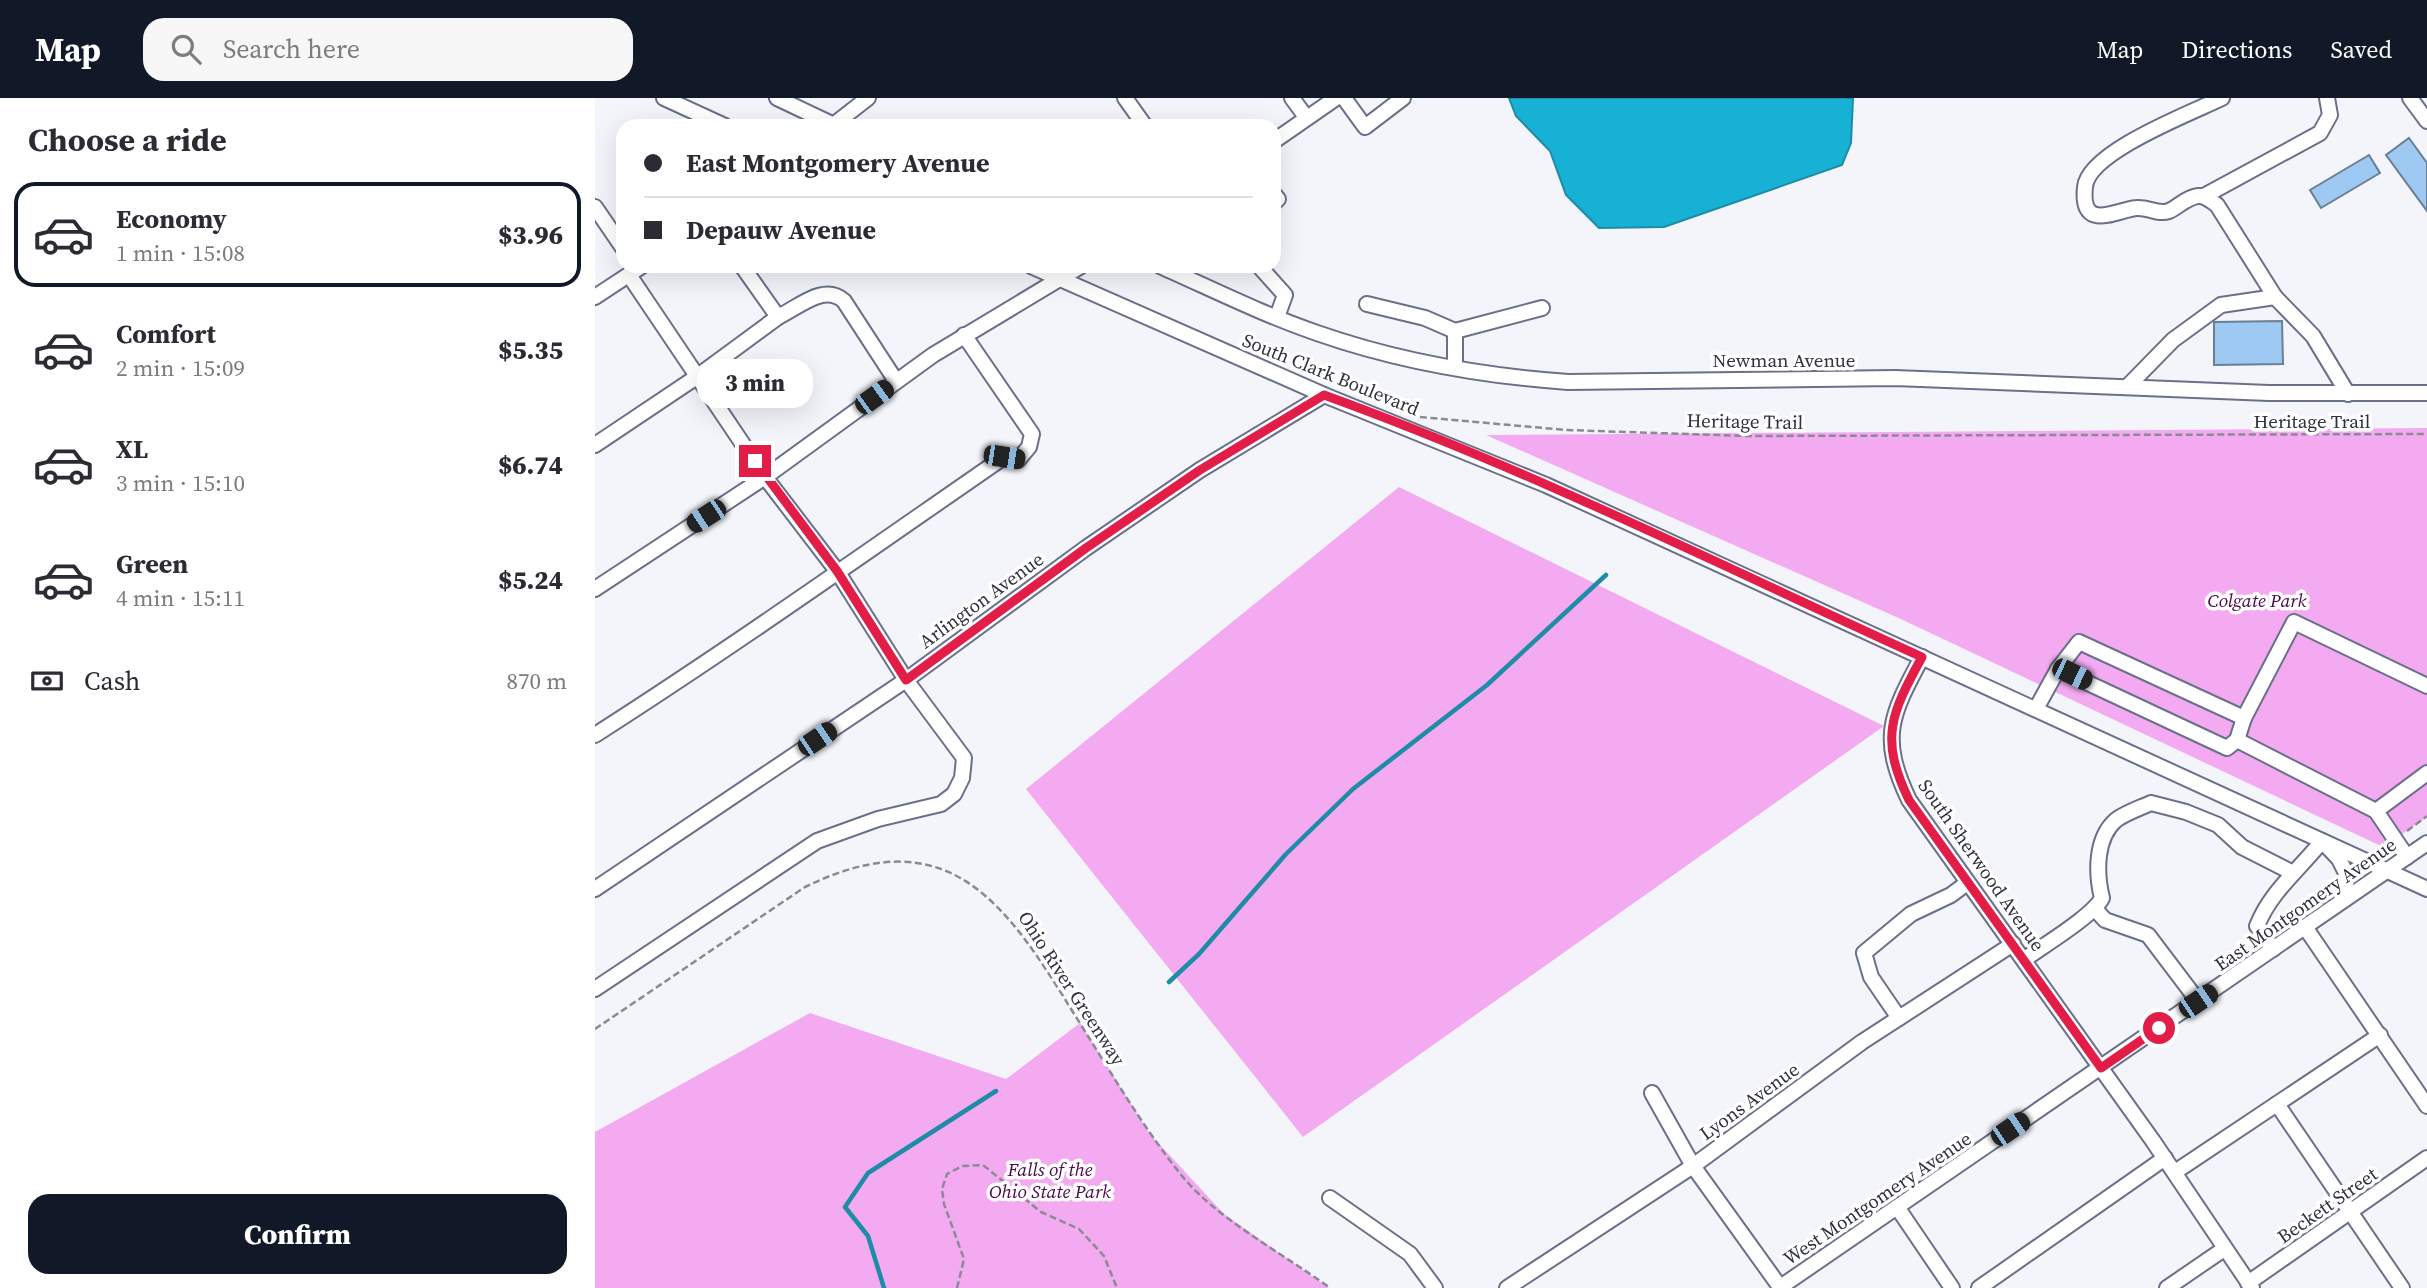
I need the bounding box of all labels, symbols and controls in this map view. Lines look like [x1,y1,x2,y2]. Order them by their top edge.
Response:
search box [143,18,633,81]
text: Map [35,27,101,72]
icon: search [167,30,205,68]
text: Search here [223,31,360,67]
text: Map [2096,33,2143,66]
text: Directions [2181,33,2292,66]
text: Saved [2330,33,2392,66]
text: Choose a ride [28,118,227,162]
text: East Montgomery Avenue [686,145,990,181]
text: Economy [116,201,227,237]
icon: car [32,203,95,266]
text: Depauw Avenue [686,212,876,248]
text: $3.96 [498,217,563,253]
text: 1 min · 15:08 [116,237,245,269]
text: Comfort [116,316,216,352]
icon: car [32,318,95,381]
street label: South Clark Boulevard [1239,327,1424,421]
text: $5.35 [498,332,563,368]
street label: Newman Avenue [1713,347,1855,373]
text: 2 min · 15:09 [116,352,245,384]
callout: 3 min [697,360,813,408]
text: 3 min [725,367,785,399]
car [851,376,898,418]
street label: Heritage Trail [1686,407,1804,435]
street label: Heritage Trail [2254,408,2371,434]
text: XL [116,431,148,467]
icon: car [32,433,95,496]
car [982,443,1027,471]
route end [739,445,771,477]
text: $6.74 [498,447,563,483]
text: 3 min · 15:10 [116,467,245,499]
car [683,496,730,536]
text: Green [116,546,188,582]
street label: Arlington Avenue [913,546,1049,654]
icon: car [32,548,95,611]
text: $5.24 [498,562,563,598]
text: 4 min · 15:11 [116,582,245,614]
park label: Colgate Park [2207,587,2307,613]
car [2049,655,2096,693]
icon: cash [28,662,66,700]
text: Cash [84,663,140,699]
text: 870 m [506,665,567,697]
car [794,719,841,759]
street label: South Sherwood Avenue [1913,774,2051,956]
street label: East Montgomery Avenue [2209,831,2401,977]
street label: Ohio River Greenway [1012,906,1132,1070]
car [2175,981,2222,1021]
route start [2143,1012,2175,1044]
street label: Lyons Avenue [1694,1056,1804,1146]
car [1987,1109,2034,1149]
street label: West Montgomery Avenue [1778,1125,1976,1271]
park label: Falls of the Ohio State Park [989,1156,1111,1204]
street label: Beckett Street [2272,1160,2383,1249]
button: Confirm [28,1194,567,1274]

